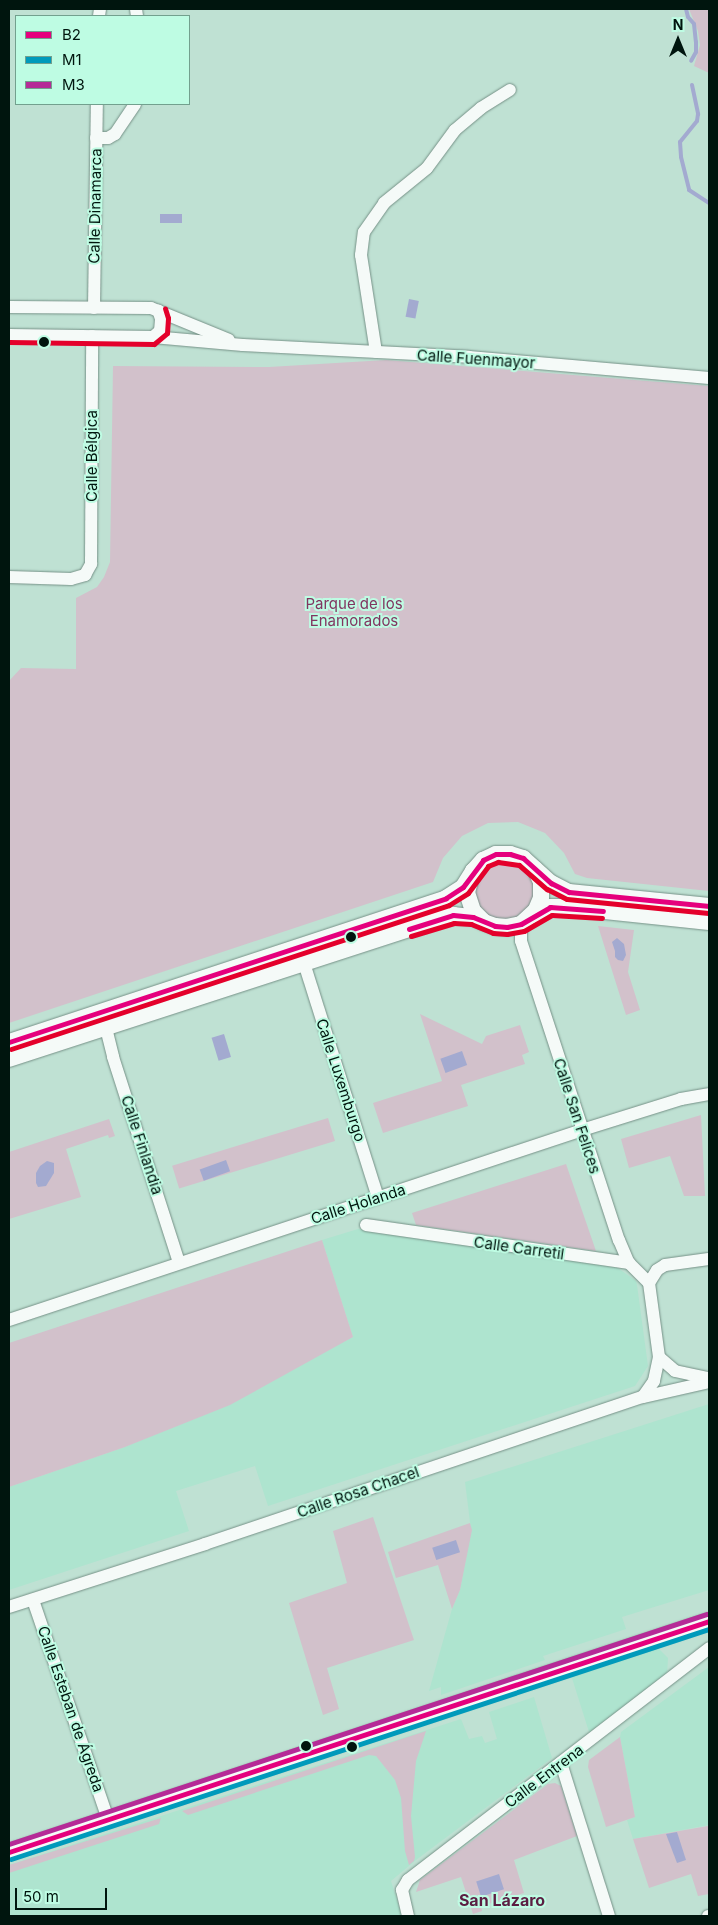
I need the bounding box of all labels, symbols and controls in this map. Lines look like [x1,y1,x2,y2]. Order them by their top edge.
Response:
legend [15,15,190,105]
north arrow [653,15,703,65]
text: N [673,16,683,33]
text: B2 [62,25,81,44]
text: M1 [62,50,82,69]
text: M3 [62,75,85,94]
street label: Calle Dinamarca [85,148,105,264]
unlabelled marker [39,337,49,347]
street label: Calle Fuenmayor [416,346,536,372]
street label: Calle Bélgica [83,410,101,502]
park label: Parque de los Enamorados [305,594,403,629]
unlabelled marker [346,932,356,942]
street label: Calle Luxemburgo [313,1016,369,1144]
street label: Calle San Felices [550,1056,604,1176]
street label: Calle Finlandia [118,1093,166,1197]
street label: Calle Holanda [308,1180,408,1228]
street label: Calle Carretil [473,1233,565,1263]
street label: Calle Rosa Chacel [295,1463,421,1521]
street label: Calle Esteban de Ágreda [34,1624,108,1794]
unlabelled marker [301,1741,311,1751]
street label: Calle Entrena [501,1741,587,1811]
unlabelled marker [347,1742,357,1752]
scale bar [18,1878,110,1910]
text: 50 m [23,1887,59,1906]
district label: San Lázaro [459,1890,545,1910]

